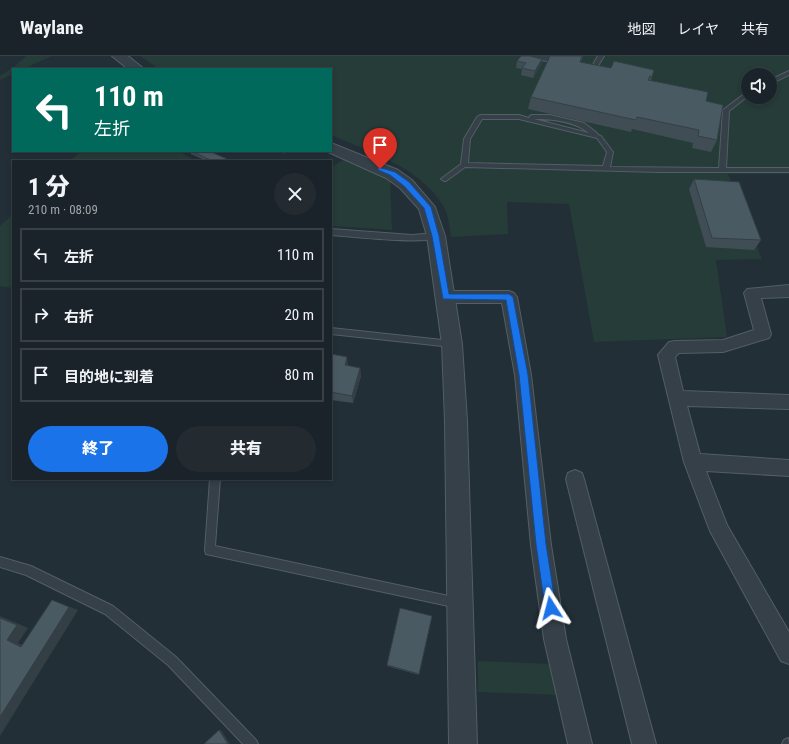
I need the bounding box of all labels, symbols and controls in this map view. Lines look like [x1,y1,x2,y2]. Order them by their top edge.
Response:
text: Waylane [20,16,83,39]
text: 地図 [627,21,655,37]
text: レイヤ [677,21,719,37]
text: 共有 [741,21,769,37]
map controls [741,68,777,104]
button: sound [741,68,777,104]
text: 110 m [94,80,164,113]
icon: left [28,84,80,136]
text: 左折 [94,118,130,139]
pin [363,128,397,169]
icon: arrive [369,134,391,156]
text: 1 分 [28,173,70,201]
button: close [274,173,316,215]
text: 210 m · 08:09 [28,202,98,217]
icon: left [30,244,52,266]
text: 110 m [277,246,314,264]
text: 左折 [64,248,94,266]
icon: right [30,304,52,326]
text: 20 m [284,306,314,324]
text: 右折 [64,308,94,326]
icon: arrive [30,364,52,386]
text: 80 m [284,366,314,384]
text: 目的地に到着 [64,368,154,386]
button: 終了 [28,426,168,472]
button: 共有 [176,426,316,472]
position arrow [530,587,572,629]

